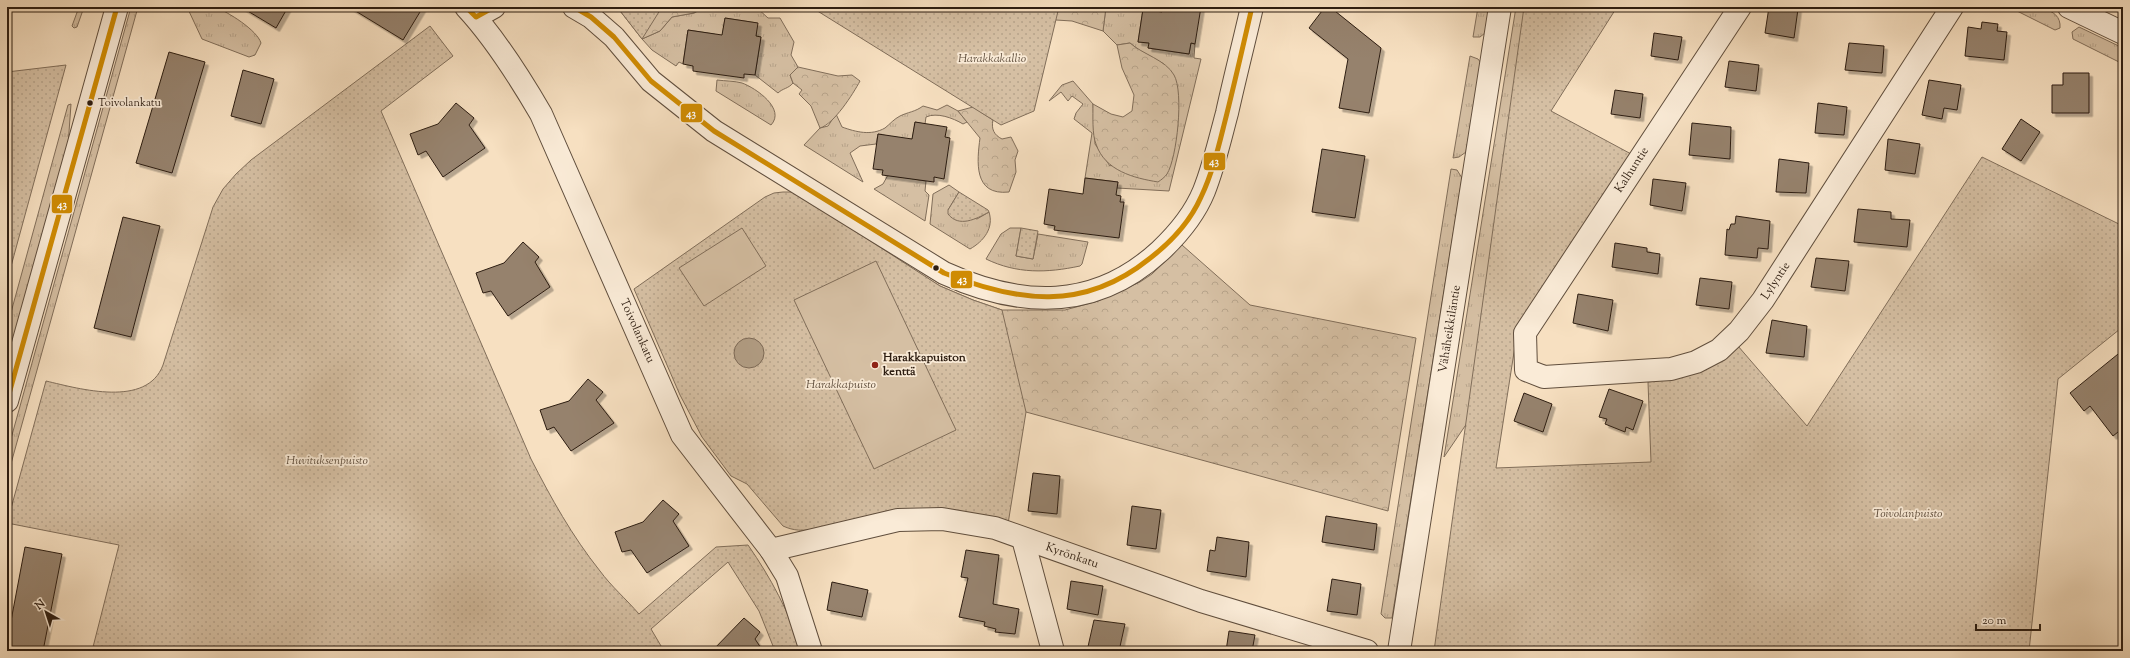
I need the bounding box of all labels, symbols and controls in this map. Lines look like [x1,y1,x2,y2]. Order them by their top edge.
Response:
park label: Harakkakallio [958,50,1026,68]
place label: Toivolankatu [98,95,162,111]
marker: Toivolankatu [85,98,95,108]
line badge: 43 [680,103,703,123]
text: 43 [685,106,697,122]
street label: Kalhuntie [1610,143,1654,196]
line badge: 43 [1203,152,1226,171]
text: 43 [1208,154,1220,170]
line badge: 43 [51,194,73,214]
text: 43 [56,197,68,213]
street label: Lylyntie [1757,258,1795,304]
unlabelled marker [931,263,941,273]
line badge: 43 [950,270,973,289]
text: 43 [956,272,968,288]
street label: Vähäheikkiläntie [1434,284,1466,374]
street label: Toivolankatu [615,296,659,366]
place label: Harakkapuiston kenttä [882,349,967,381]
marker: Harakkapuiston kenttä [870,360,880,370]
park label: Harakkapuisto [806,376,876,394]
park label: Huvituksenpuisto [286,452,368,470]
park label: Toivolanpuisto [1874,505,1942,523]
street label: Kyrönkatu [1043,539,1101,574]
north arrow [26,592,66,632]
text: N [31,596,49,615]
scale bar [1976,606,2040,632]
text: 20 m [1982,612,2007,630]

